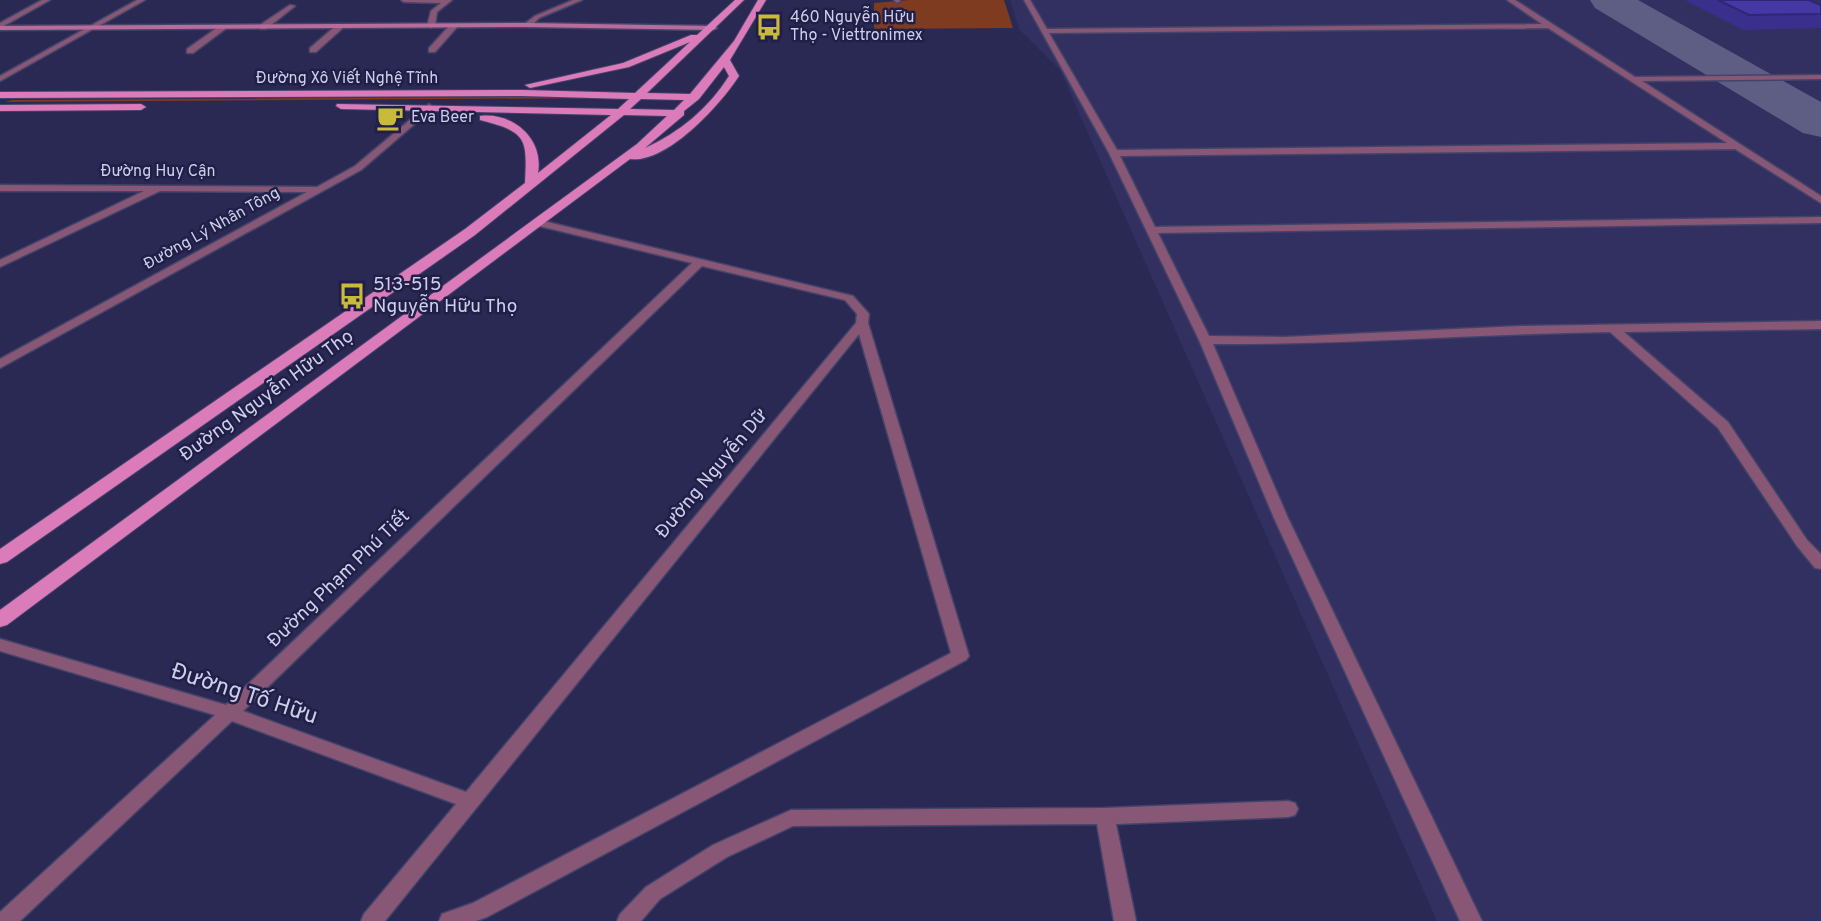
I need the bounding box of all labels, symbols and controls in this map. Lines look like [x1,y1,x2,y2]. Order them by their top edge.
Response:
place label: 460 Nguyễn Hữu Thọ - Viettronimex [790,6,923,46]
bus stop icon: 460 Nguyễn Hữu Thọ - Viettronimex [754,12,784,42]
street label: Đường Xô Viết Nghệ Tĩnh [256,68,438,89]
cafe icon: Eva Beer [375,103,405,133]
place label: Eva Beer [411,108,474,128]
street label: Đường Huy Cận [100,162,216,182]
street label: Đường Lý Nhân Tông [141,183,283,275]
place label: 513-515 Nguyễn Hữu Thọ [373,273,517,319]
bus stop icon: 513-515 Nguyễn Hữu Thọ [337,281,367,311]
street label: Đường Nguyễn Hữu Thọ [175,324,359,467]
street label: Đường Nguyễn Dữ [650,404,773,544]
street label: Đường Phạm Phú Tiết [263,505,415,653]
street label: Đường Tố Hữu [167,657,321,732]

